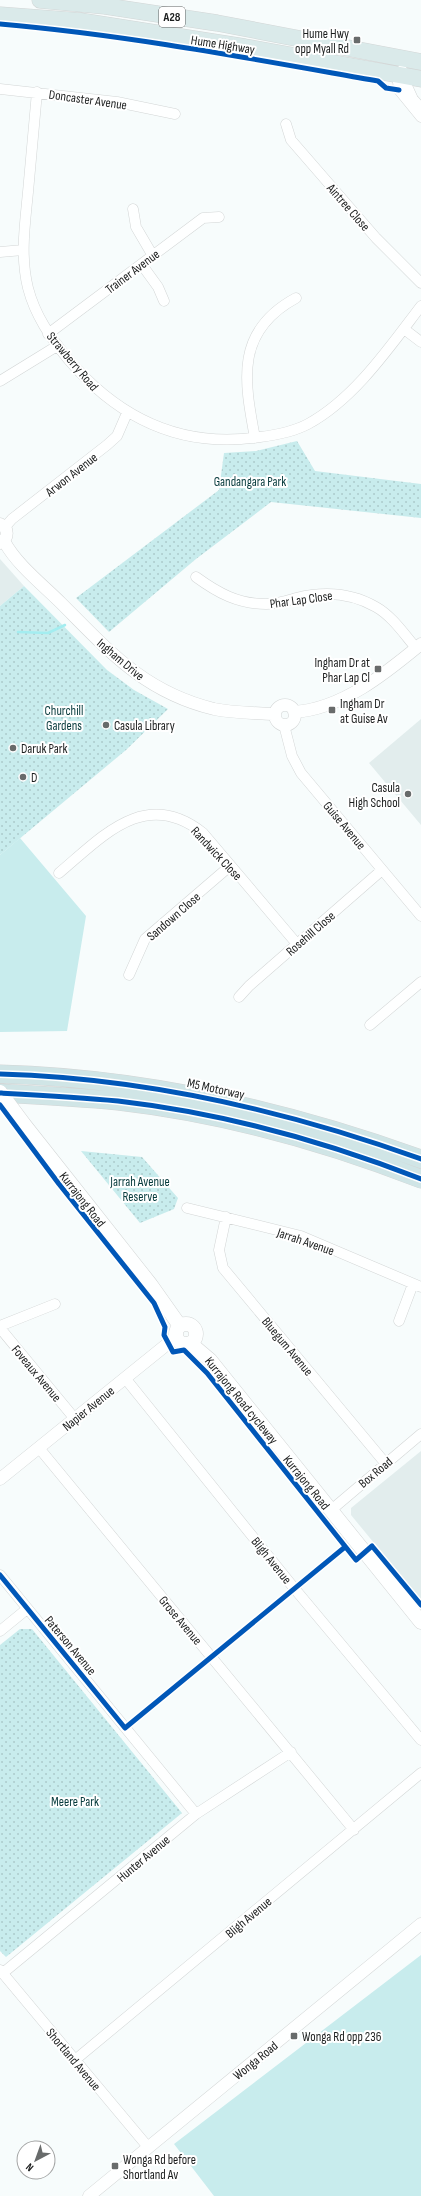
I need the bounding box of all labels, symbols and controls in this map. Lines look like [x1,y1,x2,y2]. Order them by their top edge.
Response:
road number: A28 [159,7,185,27]
place label: Hume Hwy opp Myall Rd [295,26,349,57]
street label: Hume Highway [190,32,256,58]
marker: Hume Hwy opp Myall Rd [352,35,362,45]
street label: Doncaster Avenue [48,87,128,113]
street label: Aintree Close [323,180,373,235]
street label: Trainer Avenue [102,246,163,297]
street label: Strawberry Road [43,329,102,394]
street label: Arwon Avenue [42,449,101,501]
park label: Gandangara Park [214,474,286,490]
street label: Phar Lap Close [269,588,334,612]
street label: Ingham Drive [93,635,147,684]
place label: Ingham Dr at Phar Lap Cl [314,655,370,686]
marker: Ingham Dr at Phar Lap Cl [373,664,383,674]
place label: Ingham Dr at Guise Av [340,696,388,727]
park label: Churchill Gardens [45,703,83,734]
marker: Ingham Dr at Guise Av [327,705,337,715]
place label: Casula Library [114,718,175,734]
marker: Casula Library [101,720,111,730]
place label: Daruk Park [21,741,68,757]
marker: Daruk Park [8,743,18,753]
place label: D [31,770,37,786]
marker: D [18,772,28,782]
place label: Casula High School [349,780,400,811]
marker: Casula High School [403,789,413,799]
street label: Guise Avenue [319,798,369,853]
street label: Randwick Close [187,823,245,884]
street label: Sandown Close [144,889,204,944]
street label: Rosehill Close [283,908,339,959]
street label: M5 Motorway [186,1075,246,1103]
street label: Kurrajong Road [56,1169,109,1230]
park label: Jarrah Avenue Reserve [109,1174,170,1205]
street label: Jarrah Avenue [274,1224,336,1259]
street label: Bluegum Avenue [258,1314,316,1379]
street label: Foveaux Avenue [8,1342,65,1405]
street label: Kurrajong Road cycleway [201,1354,281,1447]
street label: Napier Avenue [59,1383,118,1435]
street label: Kurrajong Road [279,1452,333,1513]
street label: Box Road [355,1454,396,1492]
street label: Bligh Avenue [248,1534,295,1587]
street label: Grose Avenue [155,1593,205,1648]
street label: Paterson Avenue [41,1613,100,1679]
park label: Meere Park [51,1794,99,1810]
street label: Hunter Avenue [114,1832,173,1886]
street label: Bligh Avenue [222,1894,275,1942]
street label: Shortland Avenue [42,2025,104,2094]
place label: Wonga Rd opp 236 [302,2029,382,2045]
marker: Wonga Rd opp 236 [289,2031,299,2041]
street label: Wonga Road [230,2038,281,2084]
north arrow [16,2140,56,2180]
place label: Wonga Rd before Shortland Av [123,2152,196,2183]
text: N [23,2160,36,2174]
marker: Wonga Rd before Shortland Av [110,2161,120,2171]

